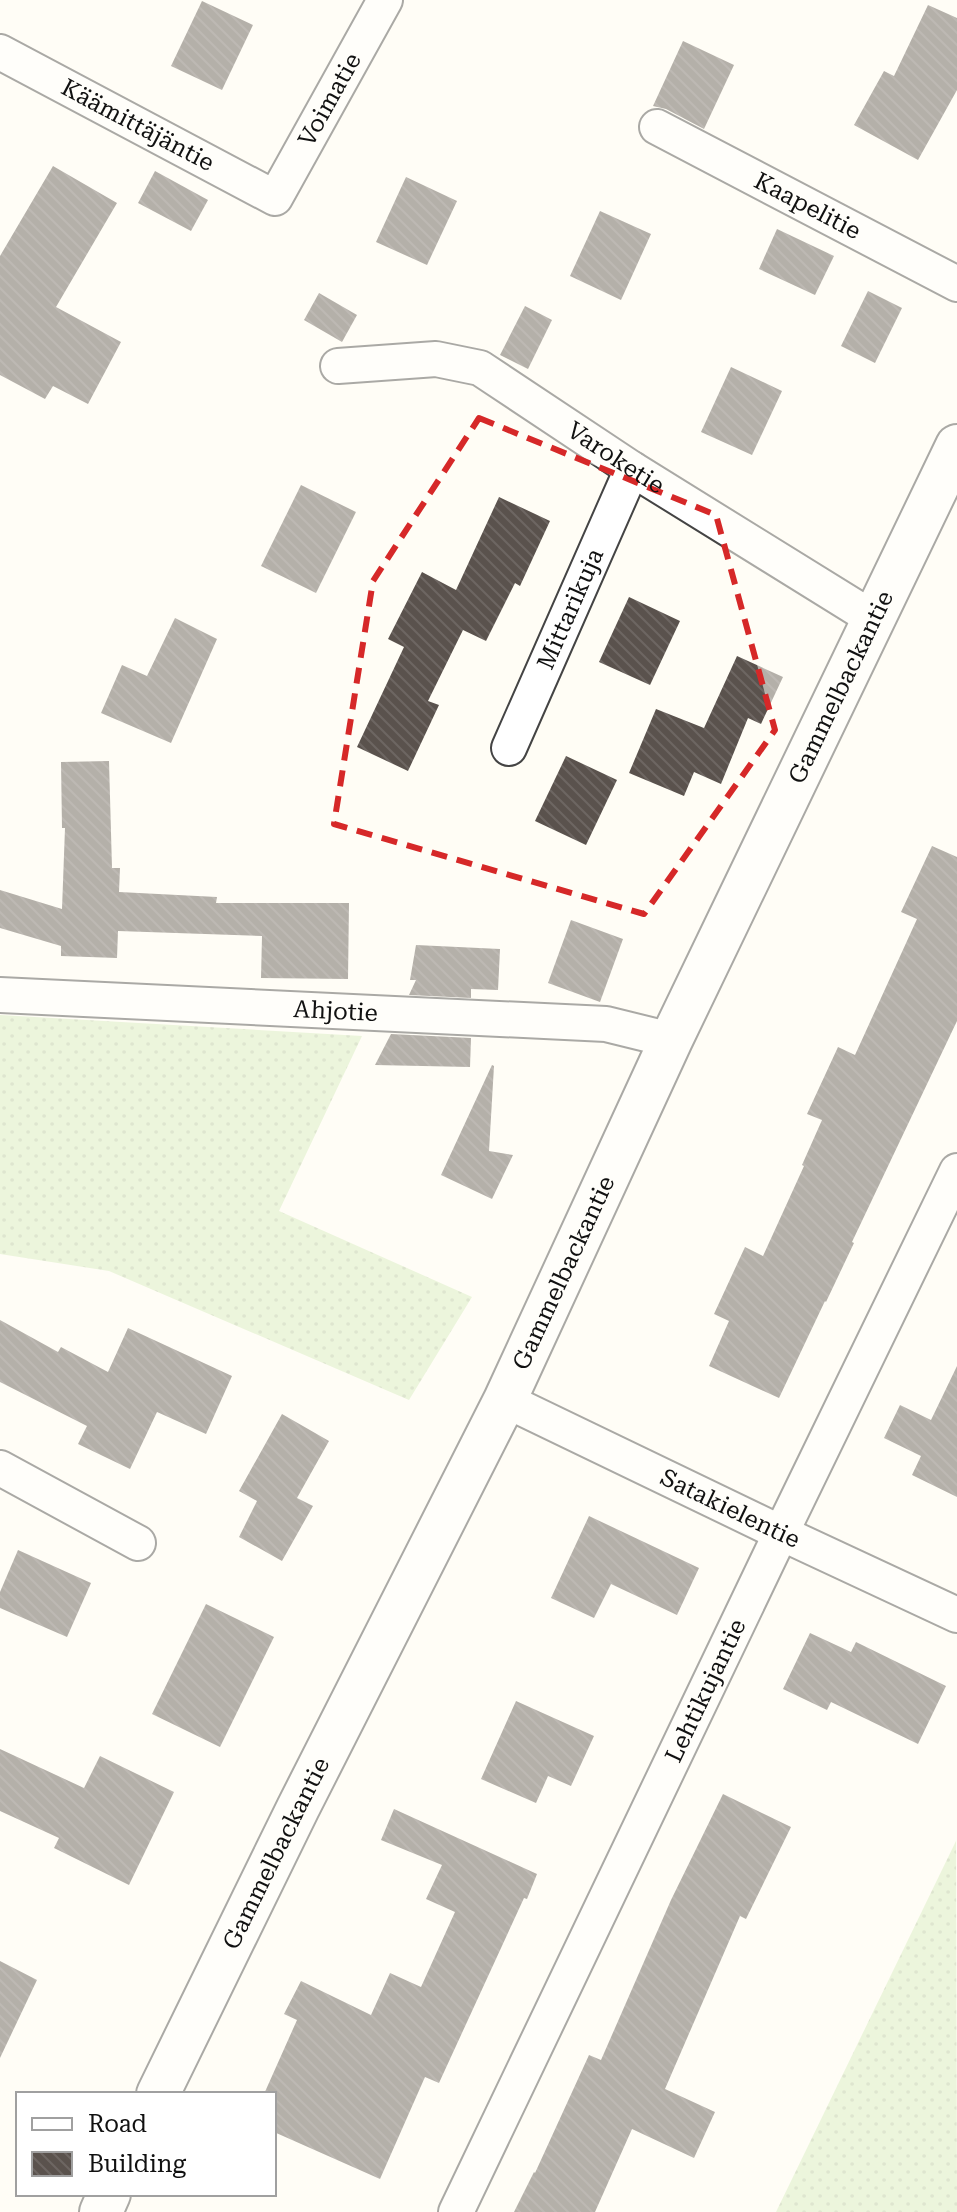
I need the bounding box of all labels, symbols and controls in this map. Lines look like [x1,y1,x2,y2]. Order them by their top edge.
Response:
street label: Voimatie [293,48,367,151]
street label: Käämittäjäntie [57,73,219,177]
street label: Kaapelitie [750,166,866,245]
street label: Varoketie [562,416,669,500]
street label: Mittarikuja [531,544,609,674]
street label: Gammelbackantie [783,586,899,788]
street label: Ahjotie [293,995,378,1027]
street label: Gammelbackantie [507,1171,620,1374]
street label: Satakielentie [656,1463,804,1554]
street label: Lehtikujantie [659,1615,752,1767]
street label: Gammelbackantie [217,1753,335,1954]
legend [16,2092,276,2196]
text: Road [88,2110,147,2138]
text: Building [88,2150,186,2178]

